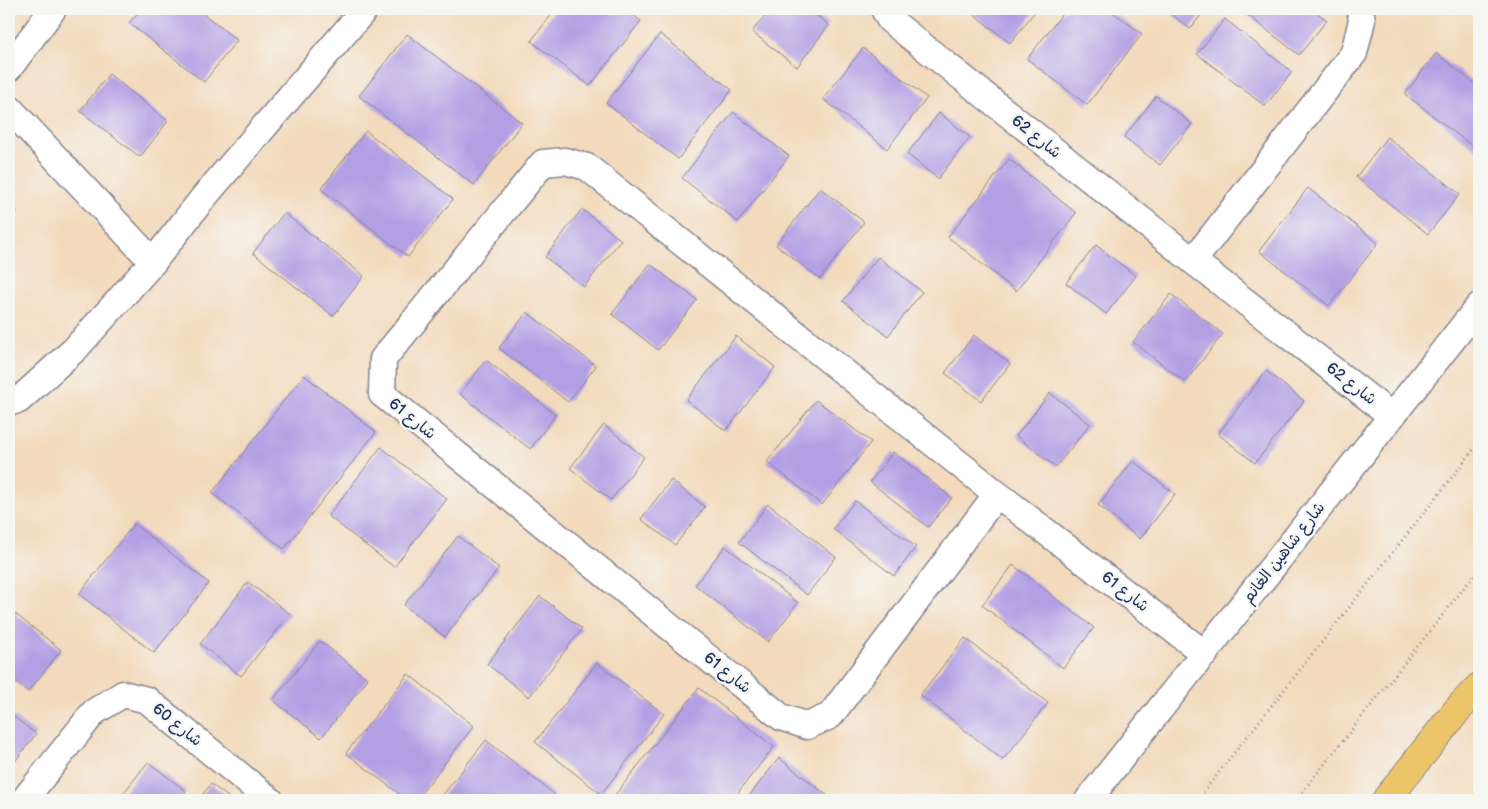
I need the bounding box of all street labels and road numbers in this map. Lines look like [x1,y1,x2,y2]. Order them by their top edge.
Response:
street label: شارع 62 [1007,111,1065,163]
street label: شارع 62 [1322,359,1380,410]
street label: شارع 61 [384,394,439,444]
street label: شارع شاهين الغانم [1239,499,1331,609]
street label: شارع 61 [1097,568,1152,617]
street label: شارع 61 [699,648,754,698]
street label: شارع 60 [148,699,206,751]

